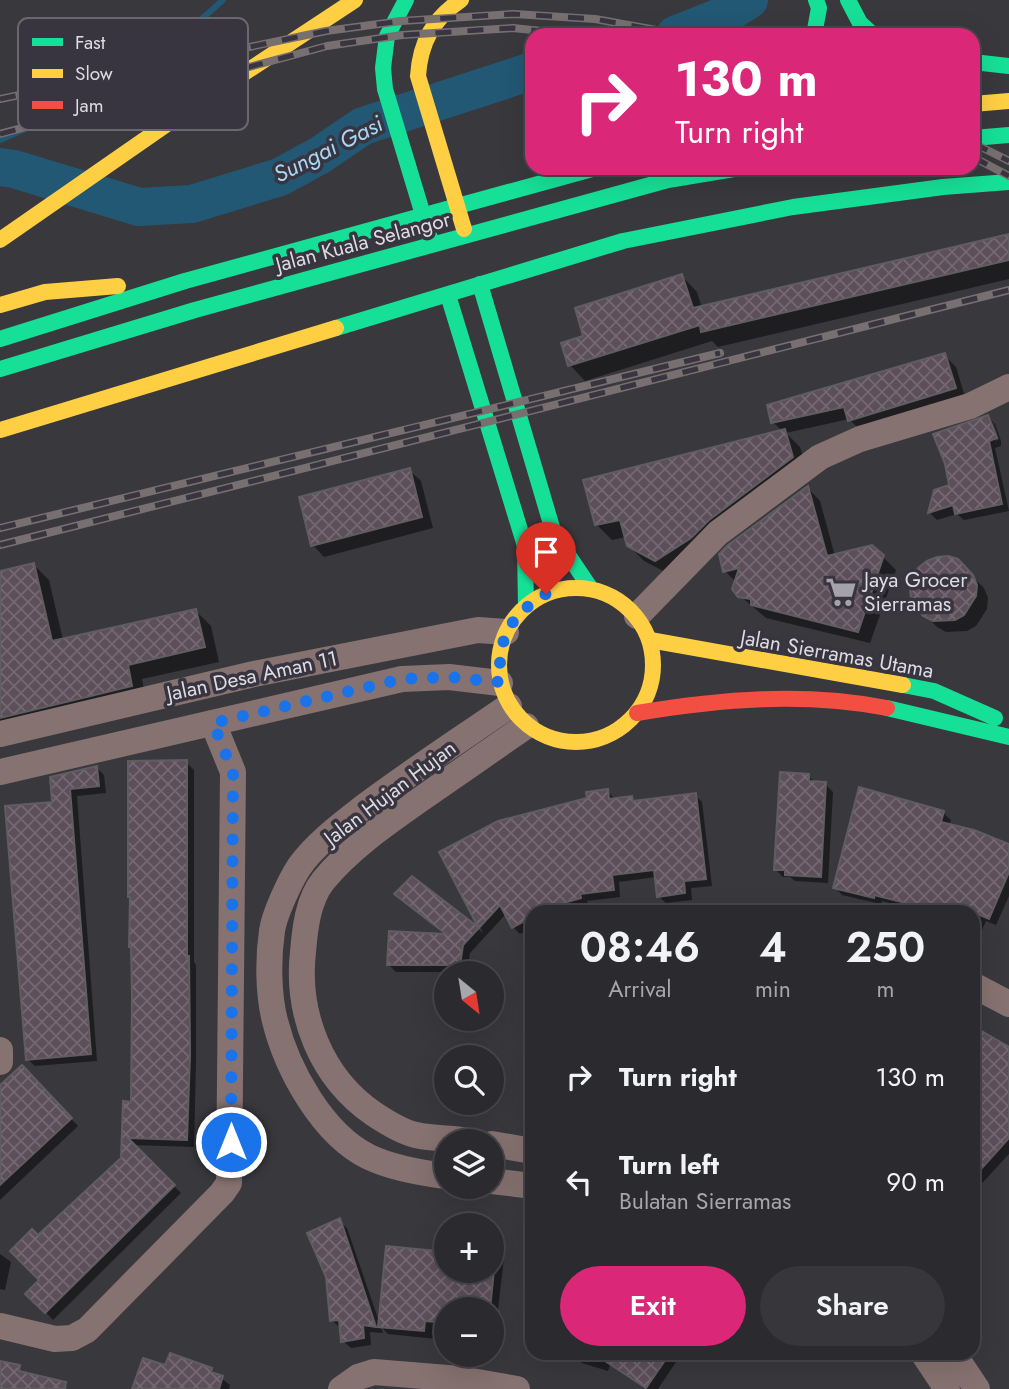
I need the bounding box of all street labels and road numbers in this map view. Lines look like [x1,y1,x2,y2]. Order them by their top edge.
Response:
street label: Jalan Kuala Selangor [269,204,455,281]
street label: Jalan Sierramas Utama [735,622,936,686]
street label: Jalan Desa Aman 11 [161,643,340,709]
street label: Jalan Hujan Hujan [315,733,462,854]

